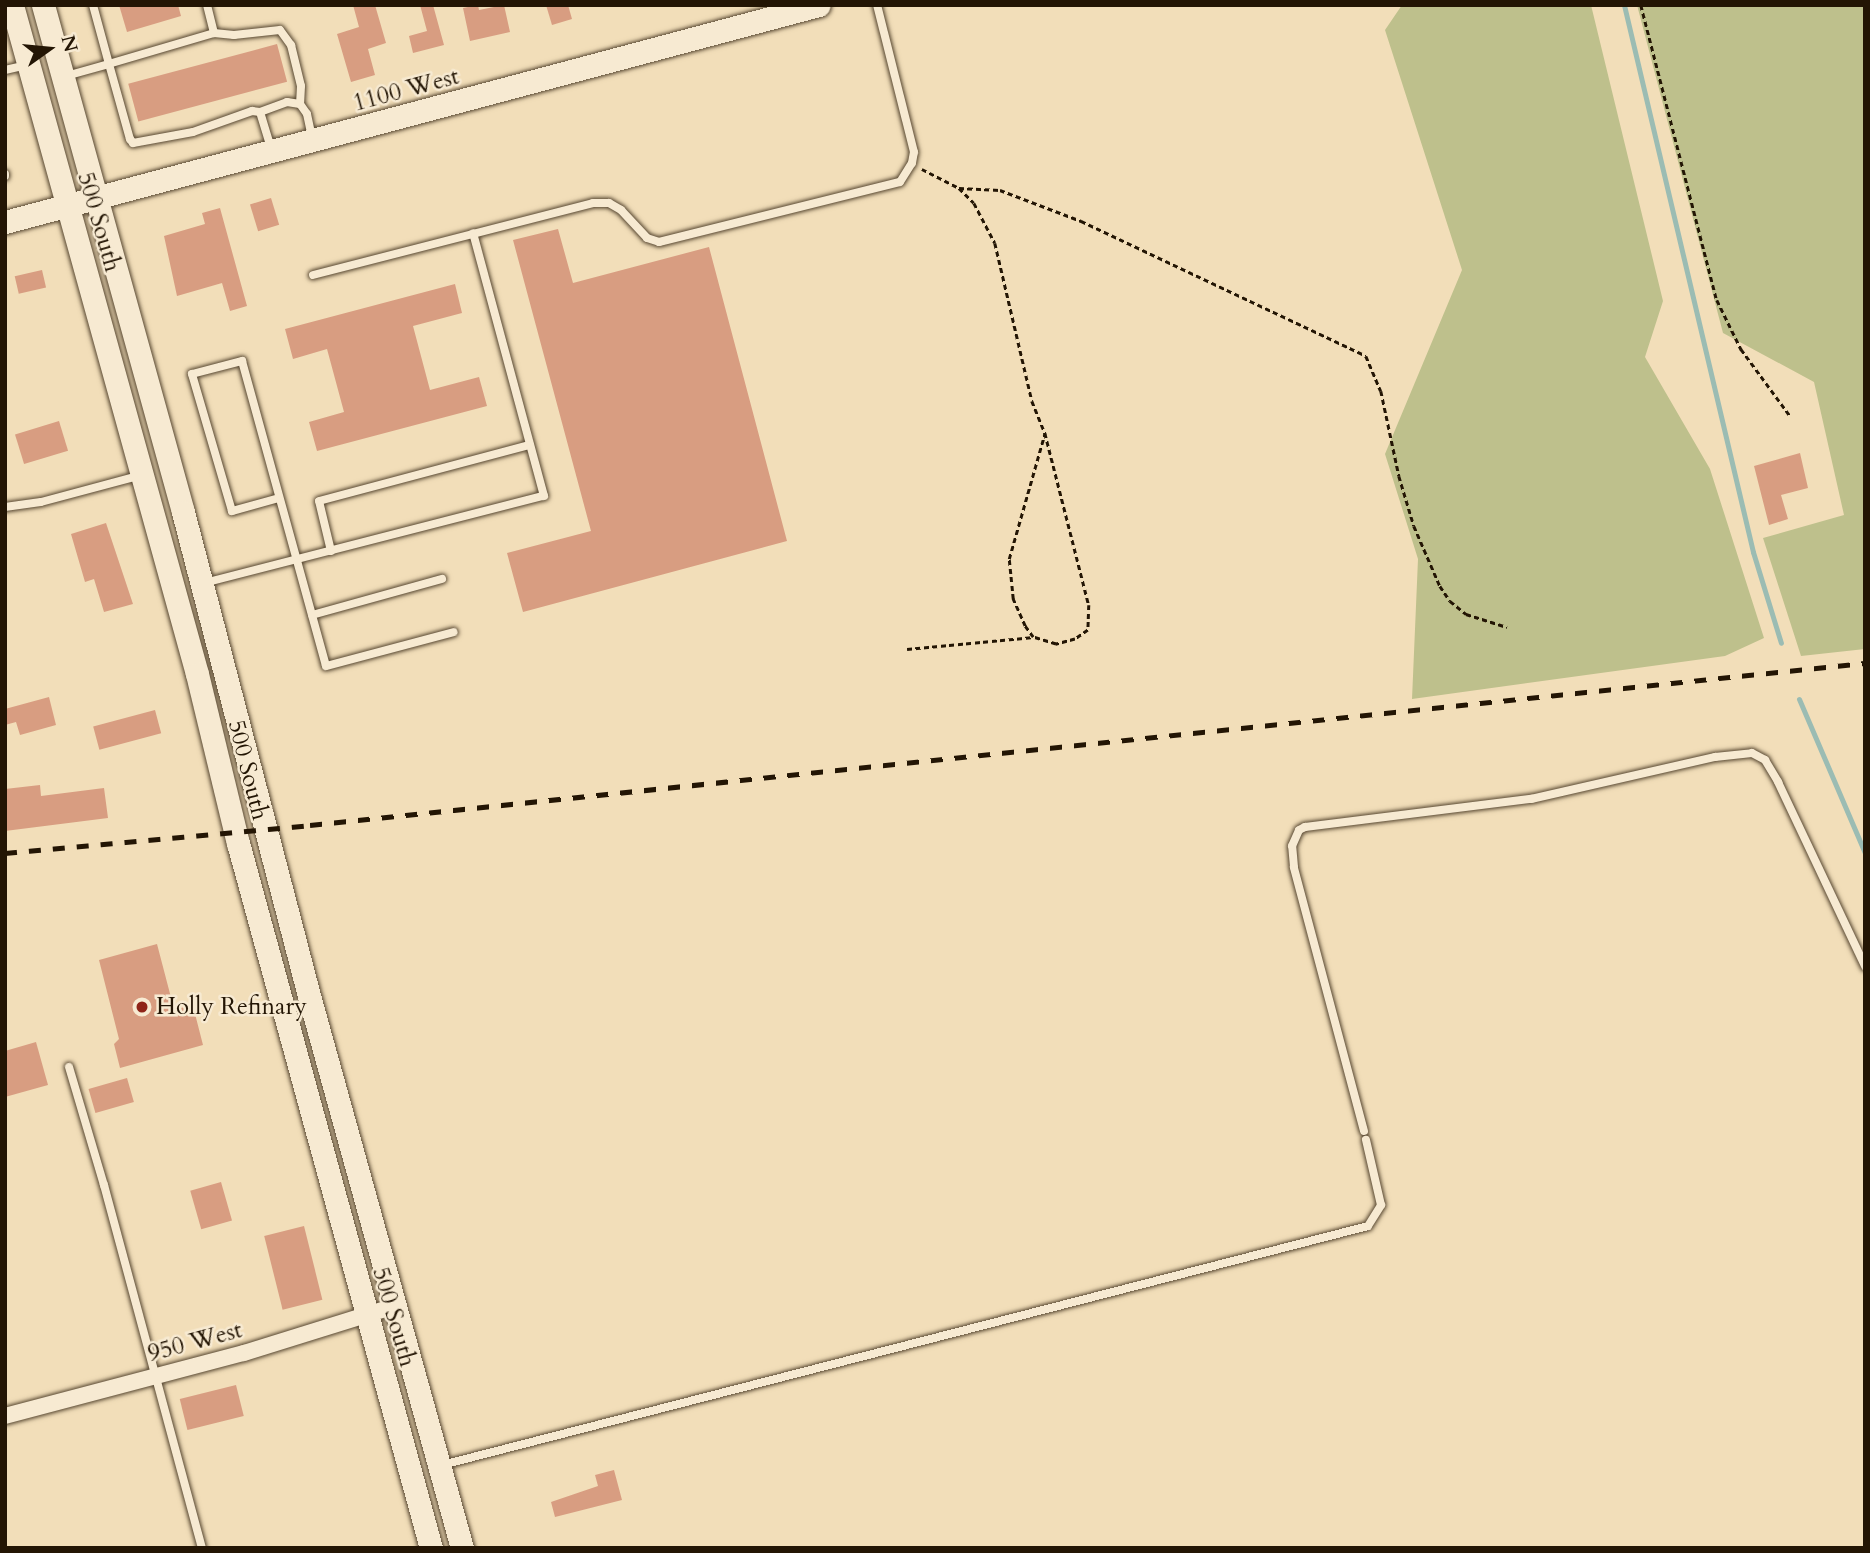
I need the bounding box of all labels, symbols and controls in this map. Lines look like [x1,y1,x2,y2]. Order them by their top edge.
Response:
north arrow [14,14,84,84]
text: N [55,32,84,55]
street label: 1100 West [350,62,462,118]
street label: 500 South [71,169,127,275]
street label: 500 South [222,717,274,823]
place label: Holly Refinary [156,993,307,1021]
marker: Holly Refinary [134,999,150,1015]
street label: 500 South [366,1264,422,1370]
street label: 950 West [145,1316,245,1368]

